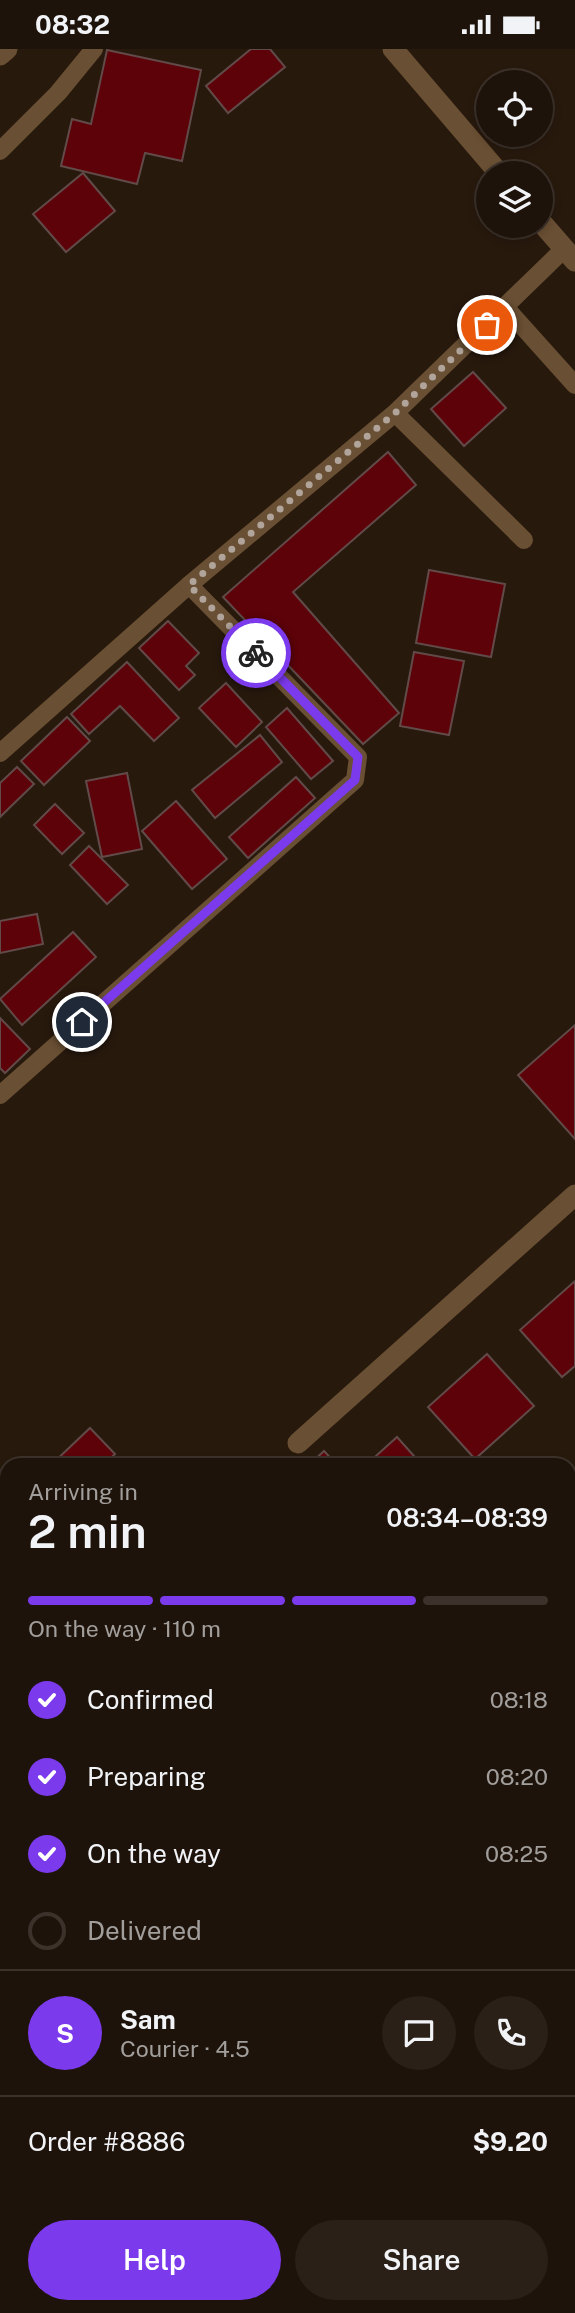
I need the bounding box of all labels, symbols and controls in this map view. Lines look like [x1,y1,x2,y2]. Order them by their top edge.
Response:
text: 08:32 [35,9,110,40]
map controls [476,70,553,238]
button: locate [476,70,553,147]
button: layers [476,161,553,238]
pin [457,295,517,355]
icon: bag [468,306,506,344]
courier [221,618,291,688]
icon: bike [237,634,275,672]
pin [52,992,112,1052]
icon: home [63,1003,101,1041]
text: Arriving in [28,1478,138,1505]
text: 08:34–08:39 [386,1502,548,1533]
text: 2 min [28,1504,147,1558]
text: On the way · 110 m [28,1615,221,1642]
icon: check [28,1681,66,1719]
text: Confirmed [87,1684,214,1715]
text: 08:18 [490,1686,548,1713]
icon: check [28,1758,66,1796]
text: Preparing [87,1761,206,1792]
text: 08:20 [486,1763,548,1790]
icon: check [28,1835,66,1873]
text: On the way [87,1838,221,1869]
text: 08:25 [485,1840,548,1867]
text: Delivered [87,1915,202,1946]
button: chat [382,1996,456,2070]
button: phone [474,1996,548,2070]
text: Sam [120,2004,176,2035]
text: S [56,2018,74,2049]
text: Courier · 4.5 [120,2035,250,2062]
text: Order #8886 [28,2126,185,2157]
text: $9.20 [472,2126,548,2157]
button: Help [28,2220,281,2300]
button: Share [295,2220,548,2300]

